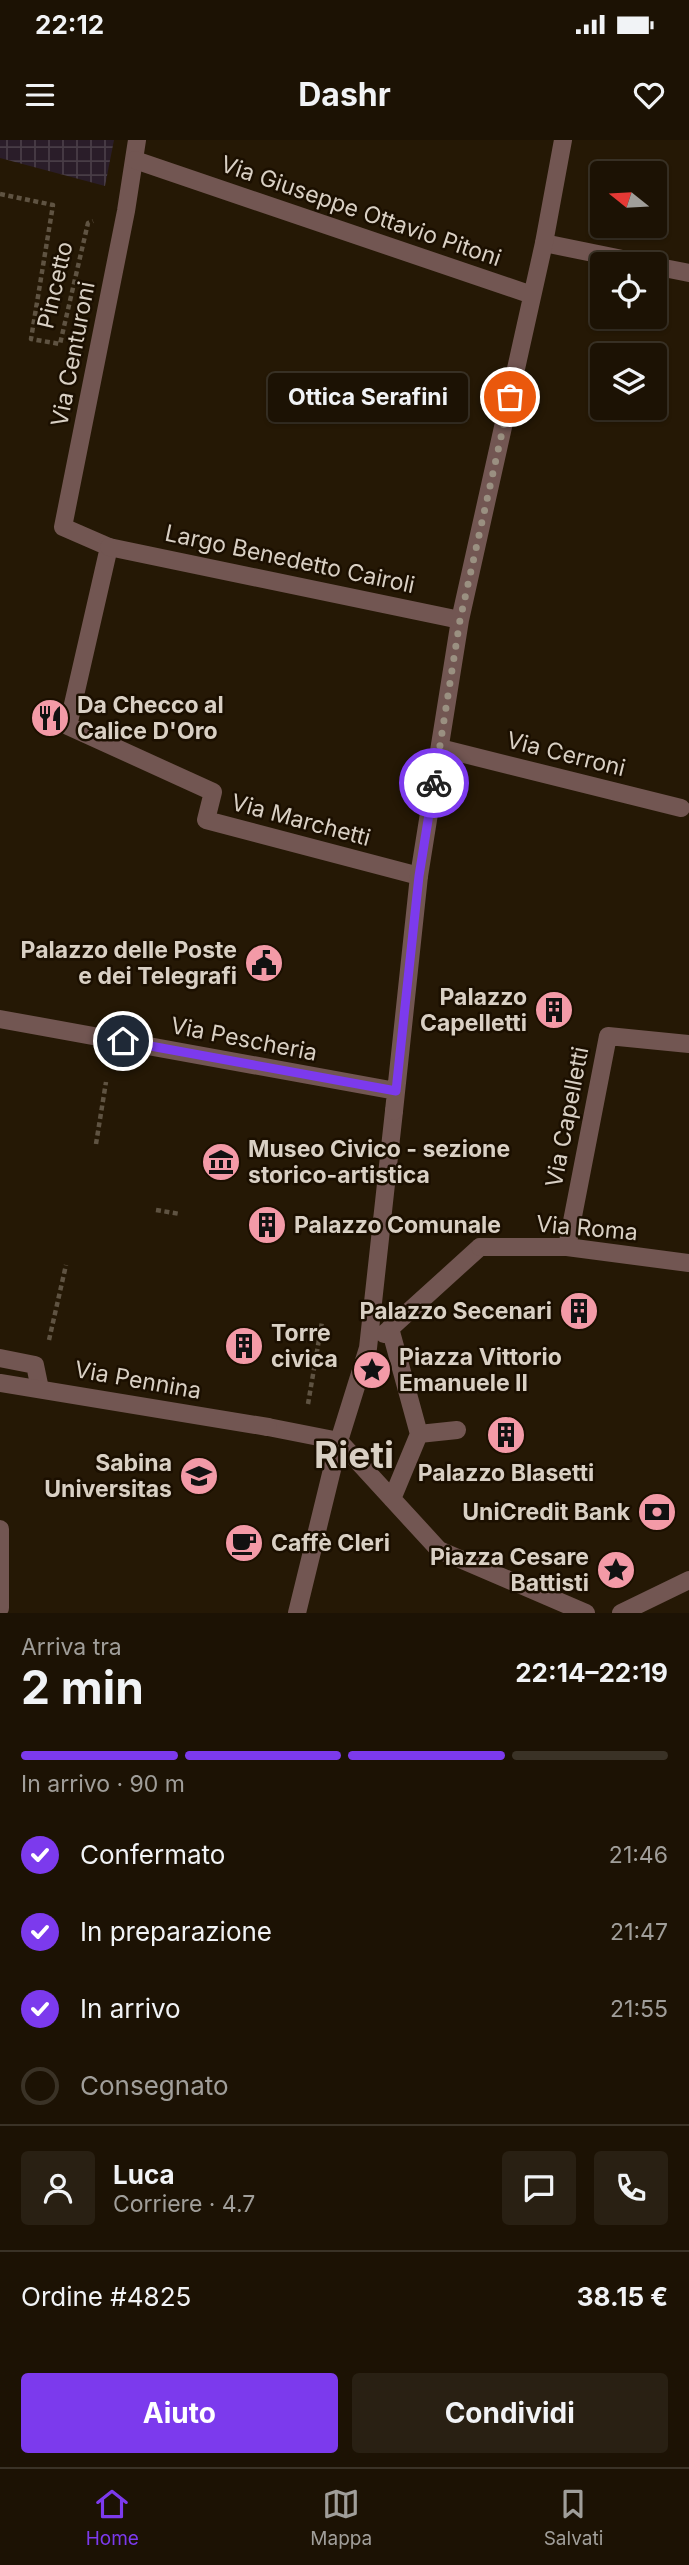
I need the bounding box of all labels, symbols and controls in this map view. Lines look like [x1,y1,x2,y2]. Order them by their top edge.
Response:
text: 22:12 [35,9,104,40]
text: Dashr [298,75,391,114]
icon: menu [21,76,59,114]
icon: heart [630,76,668,114]
street label: Via Giuseppe Ottavio Pitoni [217,150,505,272]
north arrow [590,161,667,238]
map controls [590,161,667,420]
street label: Pincetto [31,239,79,331]
button: locate [590,252,667,329]
street label: Via Centuroni [45,279,101,429]
button: layers [590,343,667,420]
pin [480,367,540,427]
callout: Ottica Serafini [268,372,468,422]
icon: bag [491,378,529,416]
text: Ottica Serafini [288,383,448,411]
street label: Largo Benedetto Cairoli [163,519,417,599]
place label: Da Checco al Calice D'Oro [77,691,224,745]
restaurant icon: Da Checco al Calice D'Oro [29,697,71,739]
street label: Via Cerroni [504,726,628,782]
courier [399,748,469,818]
icon: bike [415,764,453,802]
street label: Via Marchetti [228,788,374,852]
place label: Palazzo delle Poste e dei Telegrafi [21,936,237,990]
public building icon: Palazzo delle Poste e dei Telegrafi [243,942,285,984]
place label: Palazzo Capelletti [420,983,527,1037]
building icon: Palazzo Capelletti [533,989,575,1031]
pin [93,1011,153,1071]
street label: Via Pescheria [168,1011,320,1067]
icon: home [104,1022,142,1060]
street label: Via Capelletti [540,1044,594,1190]
place label: Museo Civico - sezione storico-artistica [248,1135,510,1189]
museum icon: Museo Civico - sezione storico-artistica [200,1141,242,1183]
building icon: Palazzo Comunale [246,1204,288,1246]
street label: Via Roma [535,1210,639,1246]
place label: Palazzo Comunale [294,1211,501,1239]
building icon: Palazzo Secenari [558,1290,600,1332]
place label: Palazzo Secenari [360,1297,552,1325]
place label: Torre civica [271,1319,338,1373]
building icon: Torre civica [223,1325,265,1367]
place label: Piazza Vittorio Emanuele II [399,1343,562,1397]
place icon: Piazza Vittorio Emanuele II [351,1349,393,1391]
street label: Via Pennina [73,1355,203,1405]
building icon: Palazzo Blasetti [485,1414,527,1456]
district label: Rieti [314,1432,394,1477]
place label: Sabina Universitas [44,1449,172,1503]
school or university icon: Sabina Universitas [178,1455,220,1497]
place label: Palazzo Blasetti [418,1459,594,1487]
bank icon: UniCredit Bank [636,1491,678,1533]
place label: UniCredit Bank [462,1498,631,1526]
cafe icon: Caffè Cleri [223,1522,265,1564]
place label: Caffè Cleri [271,1529,390,1557]
place label: Piazza Cesare Battisti [430,1543,589,1597]
place icon: Piazza Cesare Battisti [595,1549,637,1591]
text: Arriva tra [21,1633,122,1661]
text: 22:14–22:19 [515,1657,668,1688]
text: 2 min [21,1659,144,1715]
text: In arrivo · 90 m [21,1770,185,1798]
icon: check [21,1836,59,1874]
text: Confermato [80,1839,225,1870]
text: 21:46 [609,1841,668,1869]
icon: check [21,1913,59,1951]
text: In preparazione [80,1916,272,1947]
text: 21:47 [610,1918,668,1946]
icon: check [21,1990,59,2028]
text: In arrivo [80,1993,181,2024]
text: 21:55 [610,1995,668,2023]
text: Consegnato [80,2070,229,2101]
button: person [21,2151,95,2225]
button: chat [502,2151,576,2225]
button: phone [594,2151,668,2225]
text: Luca [113,2159,175,2190]
text: Corriere · 4.7 [113,2190,255,2218]
text: Ordine #4825 [21,2281,191,2312]
text: 38.15 € [577,2281,668,2312]
button: Aiuto [21,2373,338,2453]
button: Condividi [352,2373,668,2453]
tab: Home [86,2485,139,2550]
tab: Mappa [310,2485,372,2550]
tab: Salvati [544,2485,603,2550]

